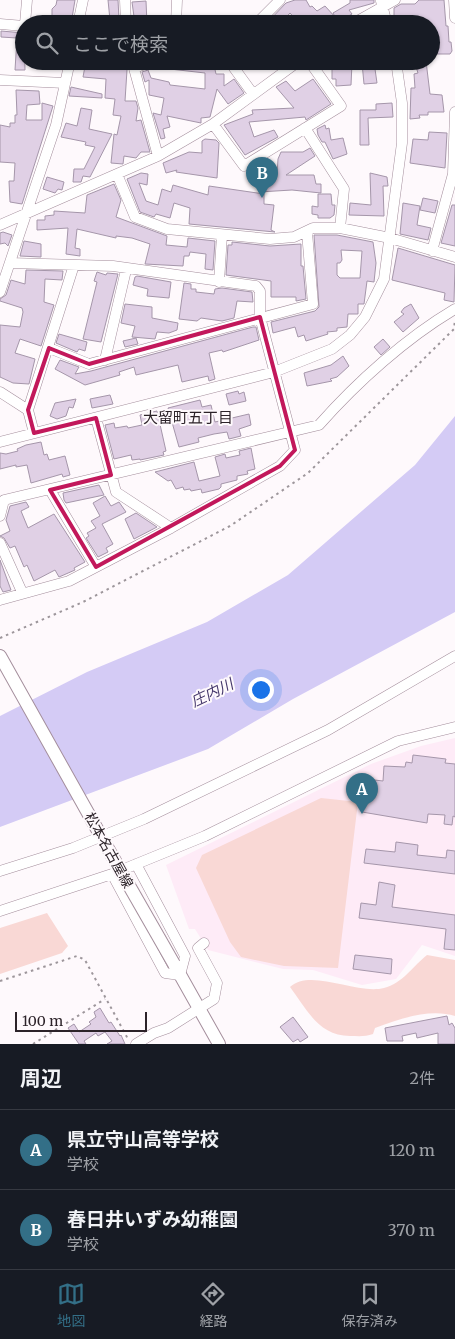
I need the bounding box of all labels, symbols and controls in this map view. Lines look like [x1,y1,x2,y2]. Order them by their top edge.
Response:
search box [15,15,440,70]
icon: search [33,29,61,57]
text: ここで検索 [73,32,168,56]
pin: B [246,157,278,198]
district label: 大留町五丁目 [143,408,233,427]
water label: 庄内川 [187,673,238,711]
your location [248,677,274,703]
pin: A [346,773,378,814]
street label: 松本名古屋線 [81,809,137,891]
scale bar [15,1009,148,1032]
text: 100 m [22,1012,63,1030]
text: 周辺 [20,1065,62,1092]
text: 2件 [409,1068,435,1088]
text: 県立守山高等学校 [67,1127,219,1151]
text: A [30,1140,42,1160]
text: 120 m [389,1140,435,1160]
text: 学校 [67,1154,99,1174]
text: 春日井いずみ幼稚園 [67,1207,238,1231]
text: B [30,1220,42,1240]
text: 370 m [388,1220,435,1240]
text: 学校 [67,1234,99,1254]
tab: 地図 [57,1280,85,1330]
tab: 経路 [199,1280,227,1330]
tab: 保存済み [342,1280,398,1330]

